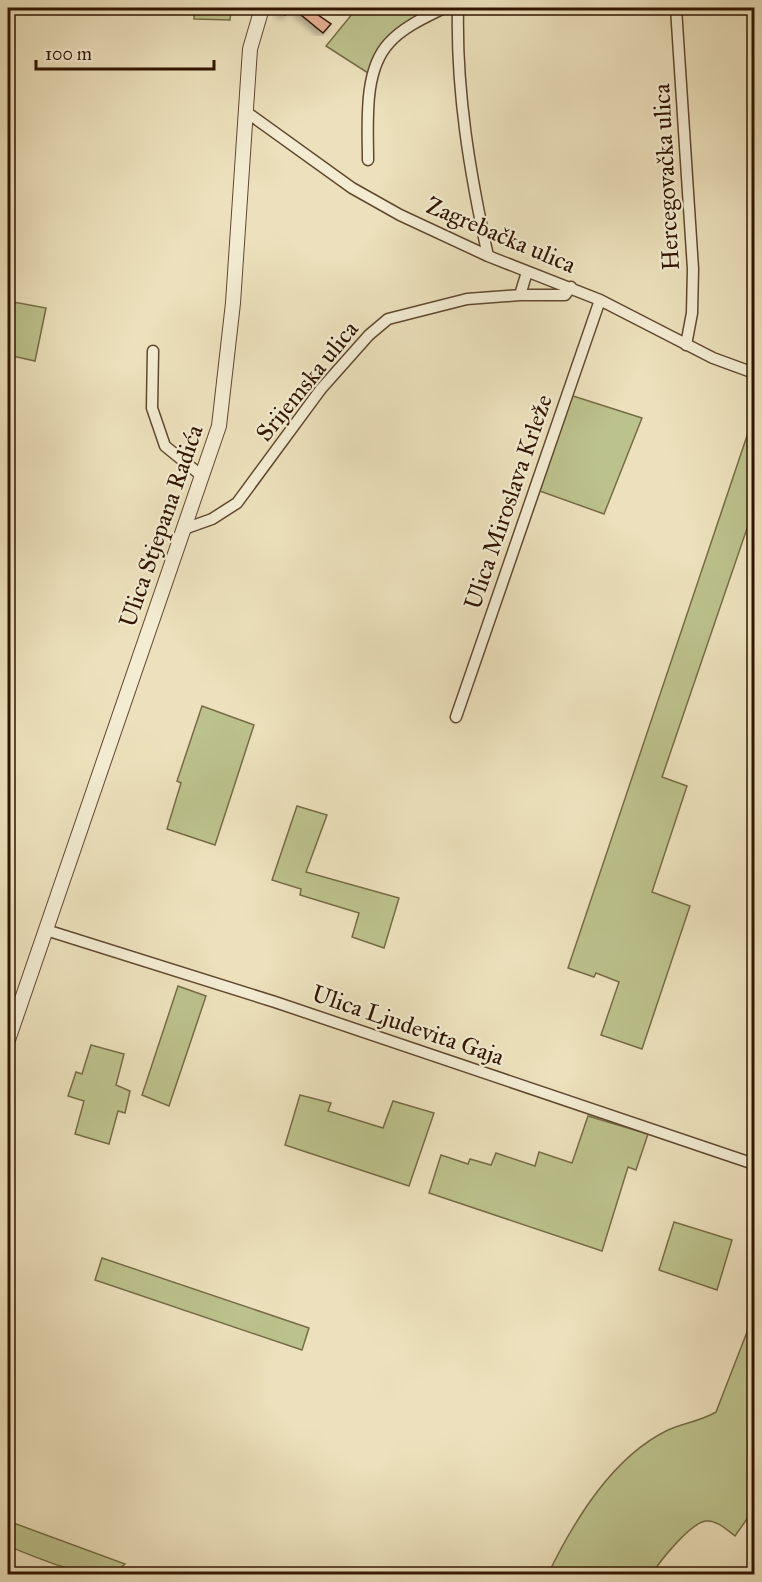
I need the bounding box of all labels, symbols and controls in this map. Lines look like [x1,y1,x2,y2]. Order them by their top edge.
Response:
scale bar [36,33,214,71]
text: 100 m [45,43,92,65]
street label: Hercegovačka ulica [646,82,686,271]
street label: Zagrebačka ulica [422,190,581,280]
street label: Srijemska ulica [249,314,365,447]
street label: Ulica Miroslava Krleže [457,391,559,613]
street label: Ulica Stjepana Radića [112,420,210,631]
street label: Ulica Ljudevita Gaja [308,978,509,1072]

